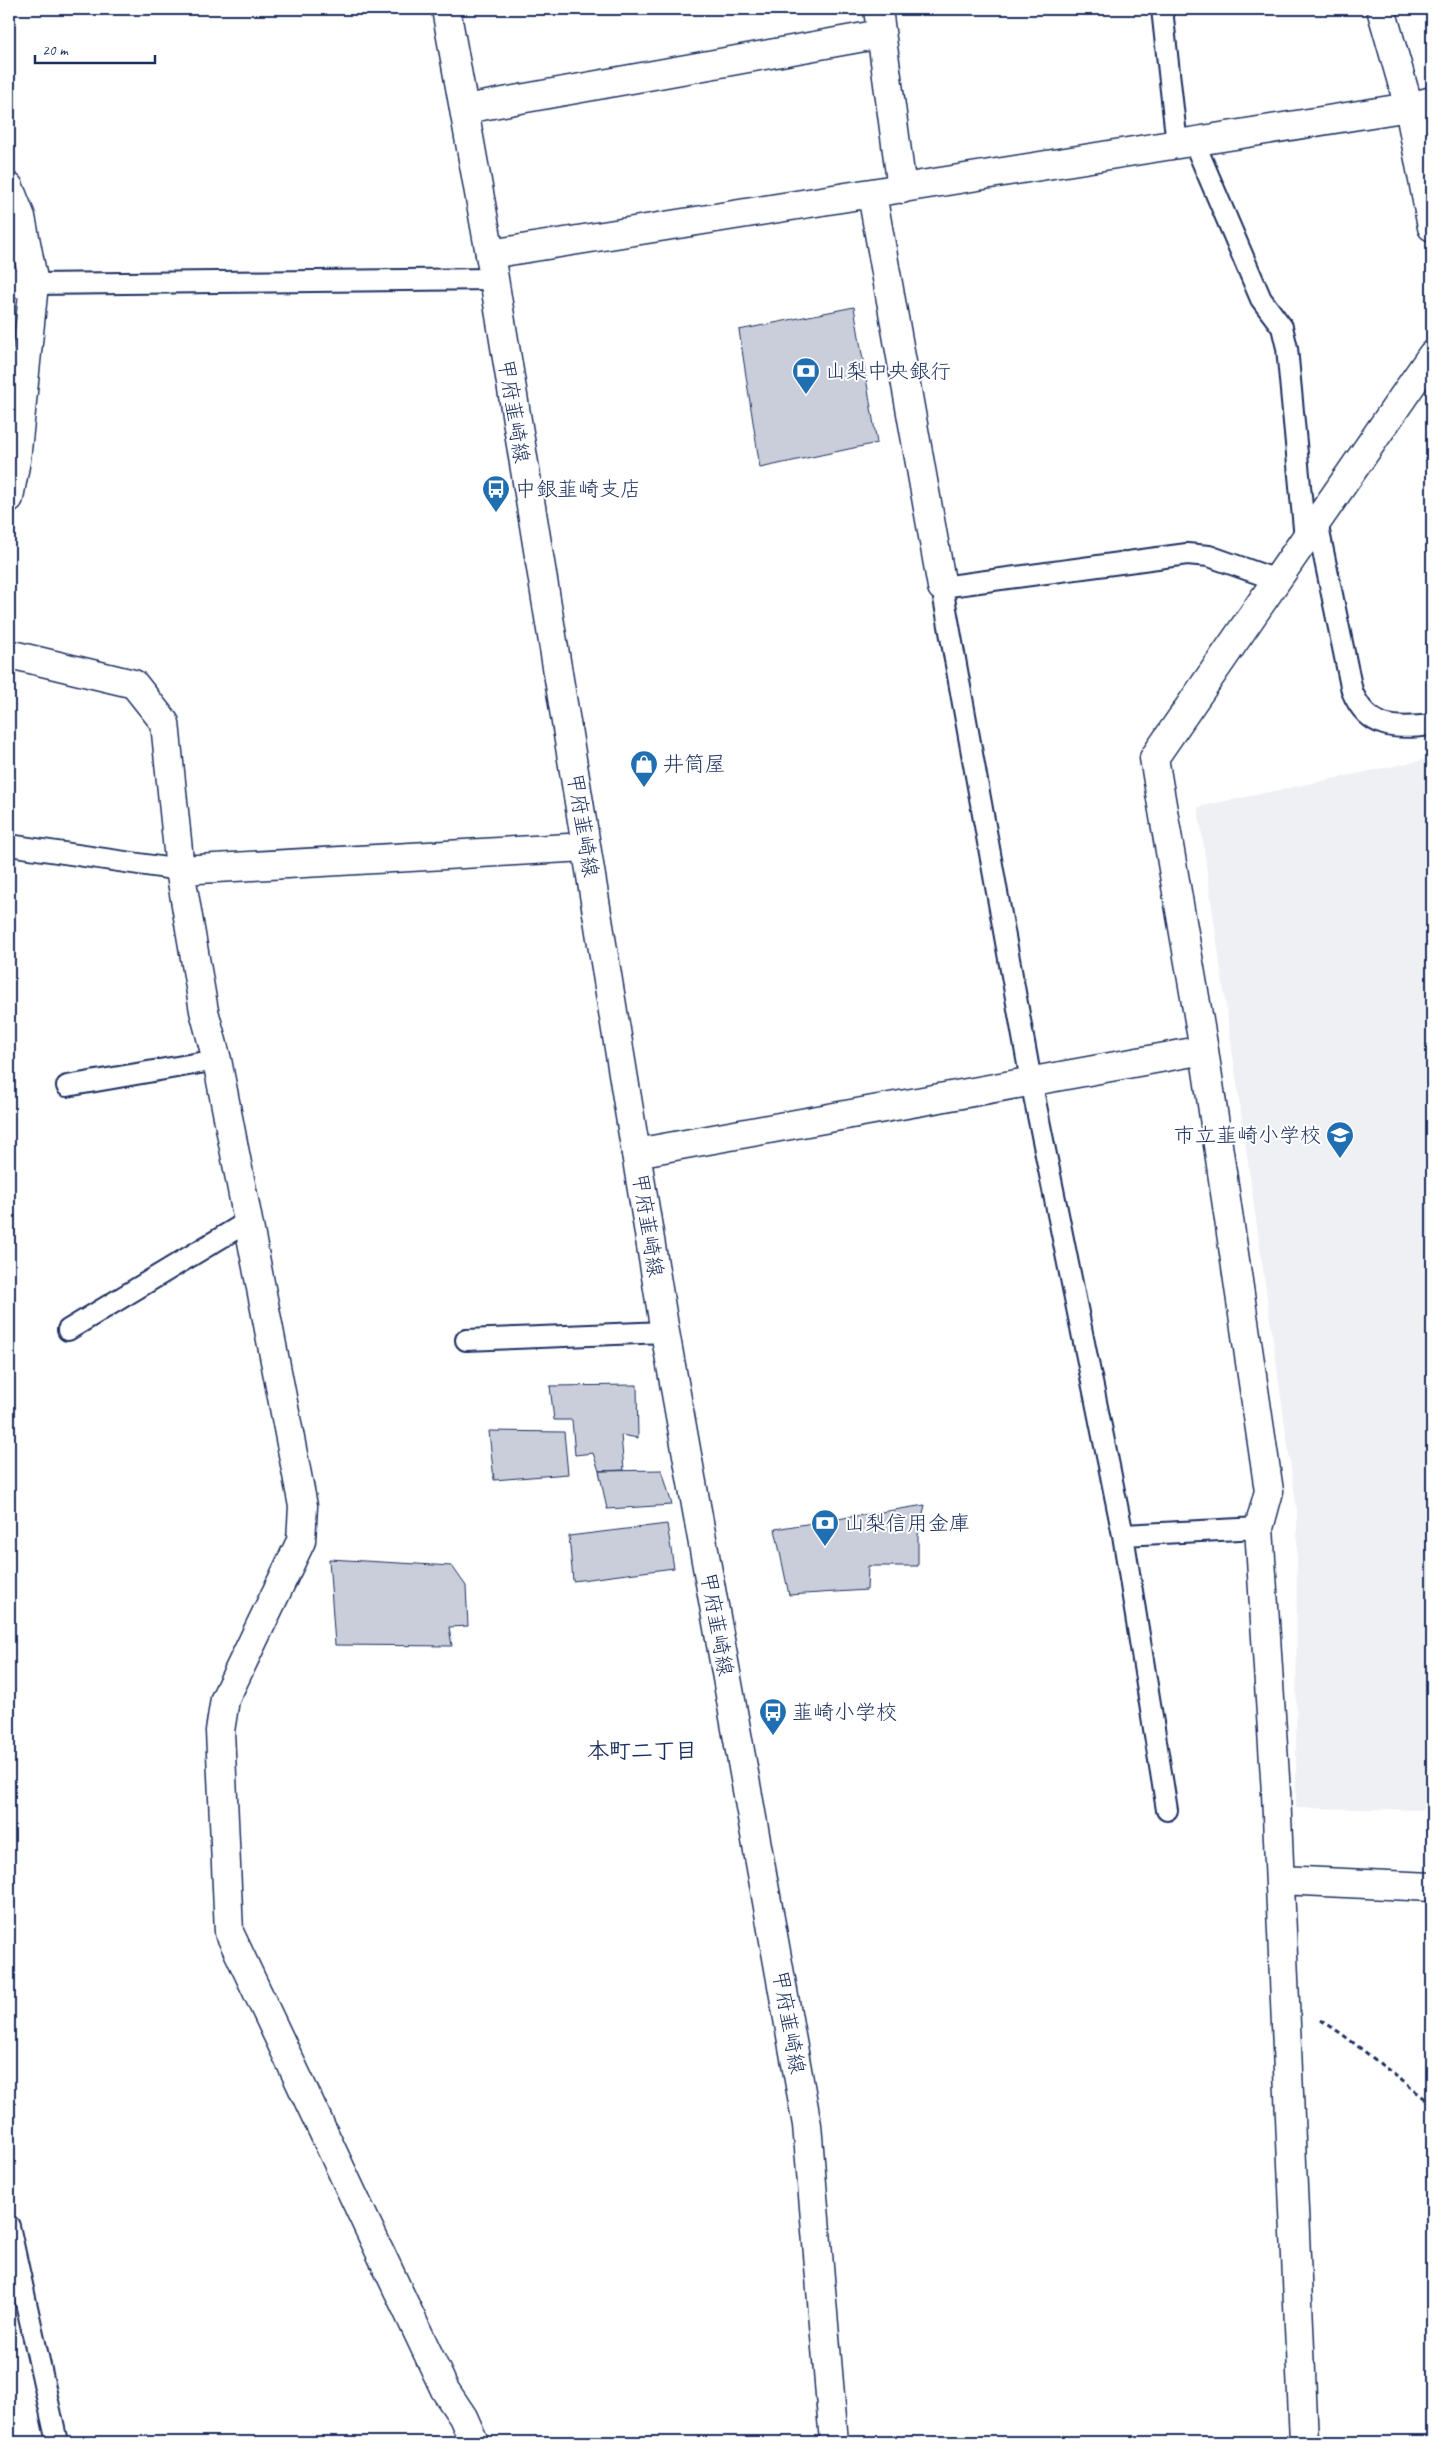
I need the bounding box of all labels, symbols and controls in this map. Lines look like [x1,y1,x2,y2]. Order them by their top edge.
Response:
scale bar [35,32,155,64]
text: 20 m [42,41,69,60]
bank icon: 山梨中央銀行 [791,356,821,395]
street label: 甲府韮崎線 [493,357,535,465]
place label: 山梨中央銀行 [825,358,951,384]
bus stop icon: 中銀韮崎支店 [481,474,511,513]
place label: 中銀韮崎支店 [515,476,641,502]
shop icon: 井筒屋 [629,749,659,788]
place label: 井筒屋 [663,751,726,777]
street label: 甲府韮崎線 [562,771,604,879]
school or university icon: 市立韮崎小学校 [1325,1120,1355,1159]
place label: 市立韮崎小学校 [1174,1122,1321,1148]
street label: 甲府韮崎線 [627,1171,669,1279]
bank icon: 山梨信用金庫 [810,1508,840,1547]
place label: 山梨信用金庫 [844,1510,970,1536]
street label: 甲府韮崎線 [695,1570,739,1678]
bus stop icon: 韮崎小学校 [758,1697,788,1736]
place label: 韮崎小学校 [792,1699,897,1725]
district label: 本町二丁目 [587,1737,697,1765]
street label: 甲府韮崎線 [767,1968,811,2076]

